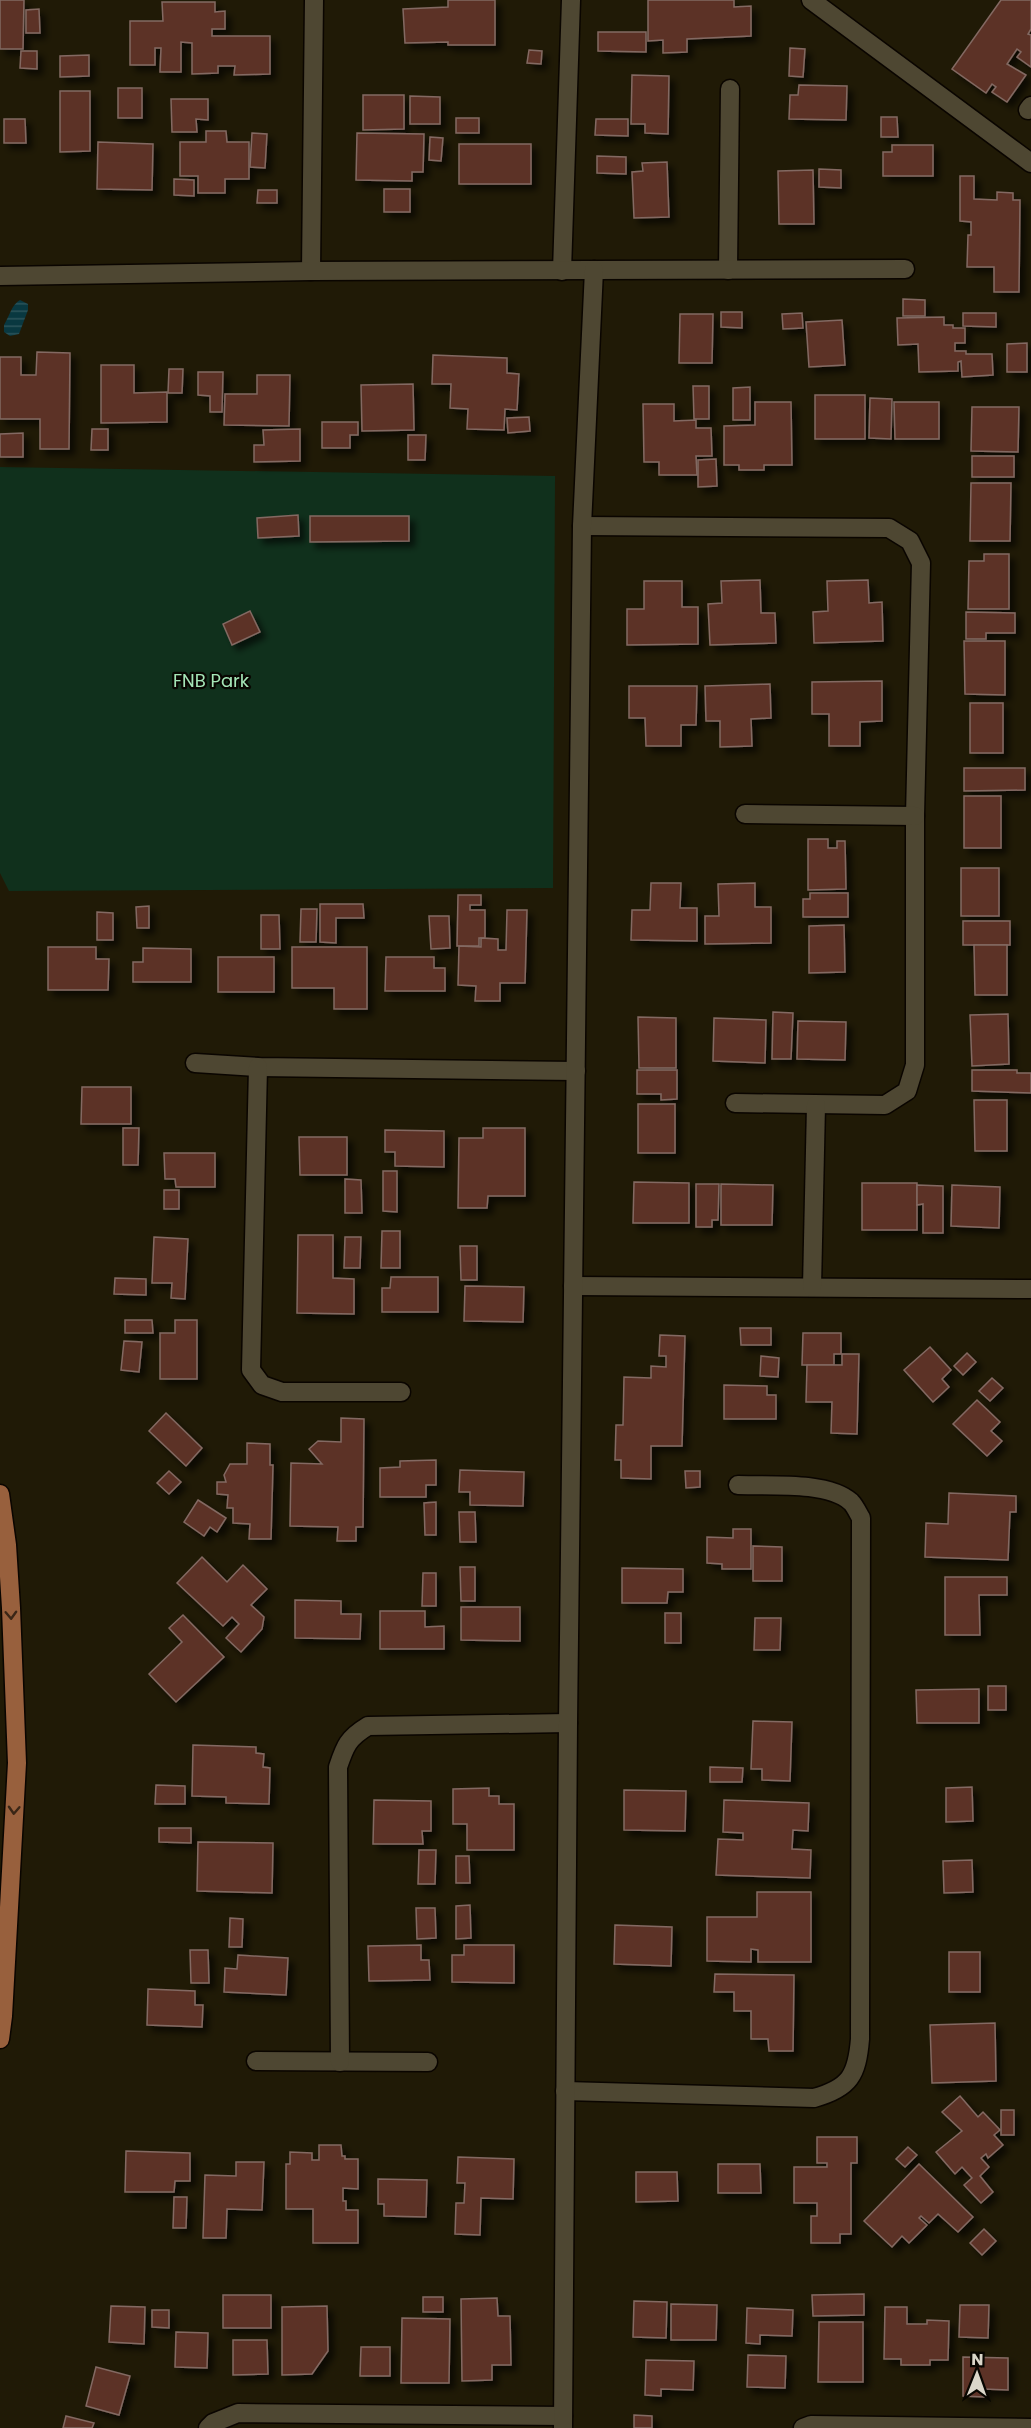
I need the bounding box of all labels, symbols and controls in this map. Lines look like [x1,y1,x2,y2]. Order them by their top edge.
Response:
park label: FNB Park [173,668,250,693]
one-way arrow [5,1610,18,1619]
one-way arrow [8,1805,21,1814]
north arrow [947,2344,1007,2404]
text: N [971,2348,983,2371]

